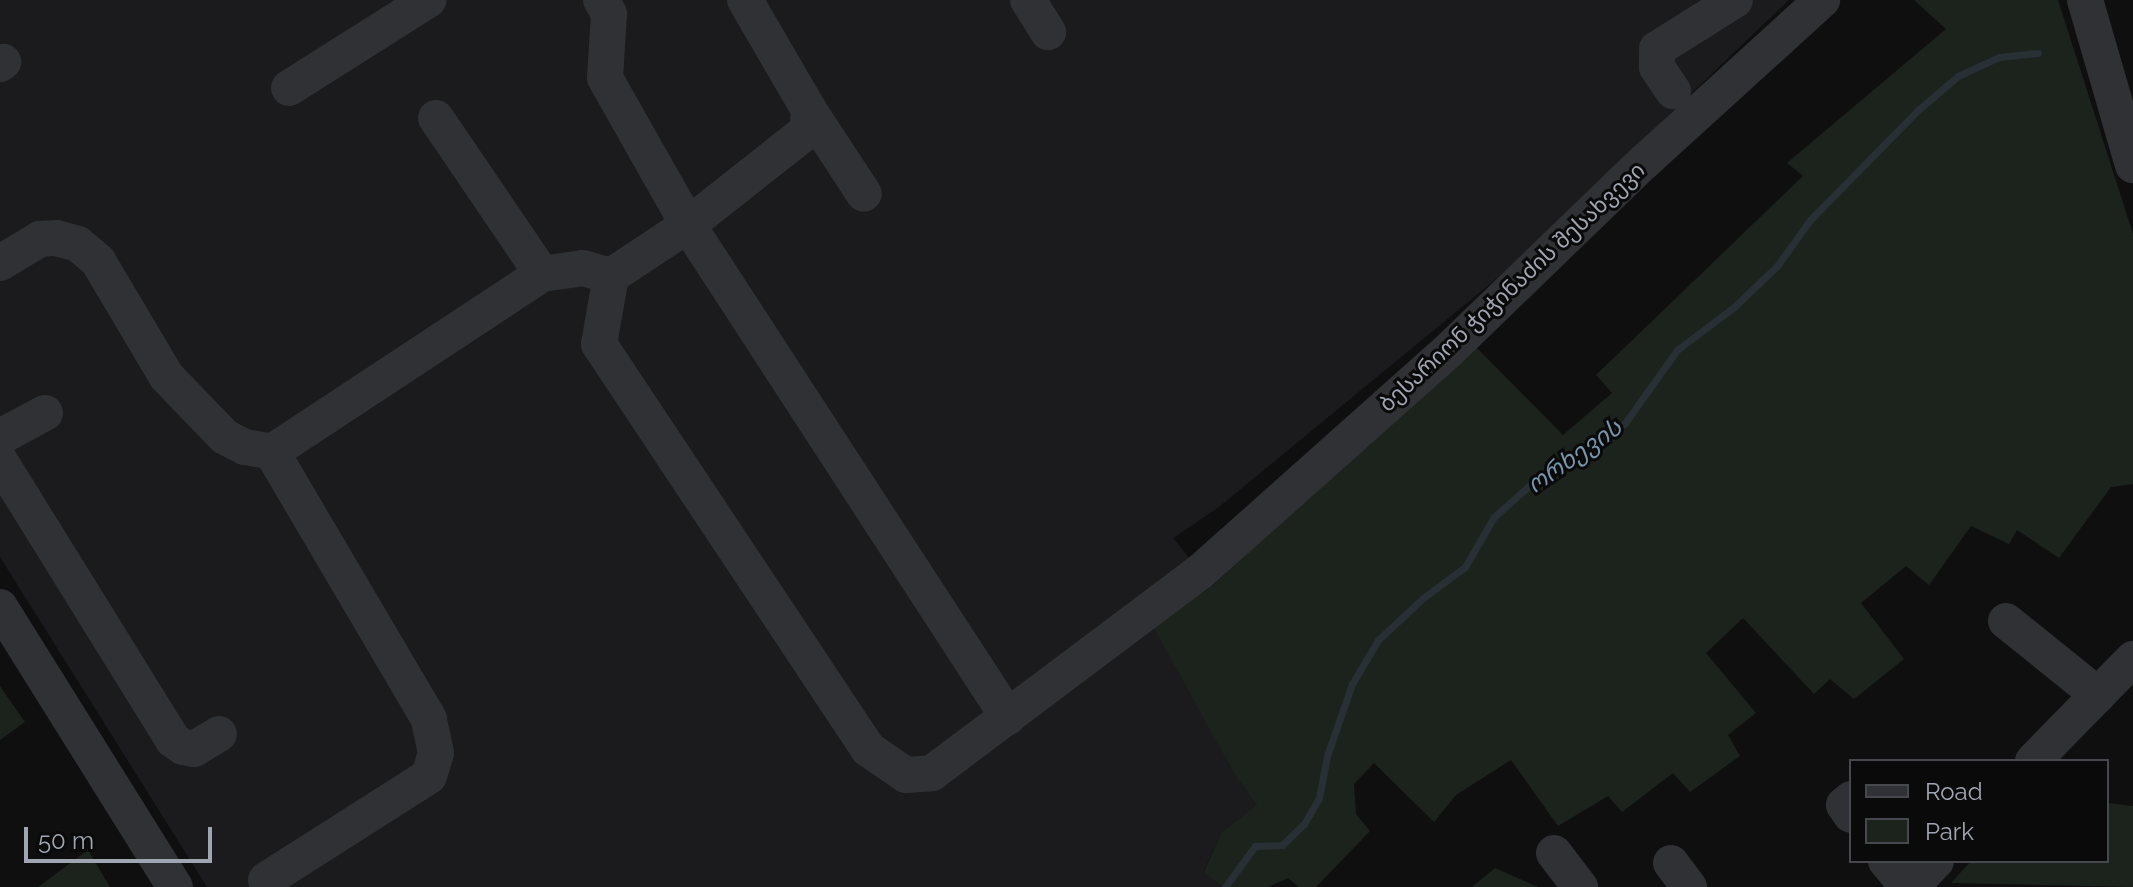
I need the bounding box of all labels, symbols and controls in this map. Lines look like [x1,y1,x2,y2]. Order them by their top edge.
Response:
street label: ბესარიონ ჭიჭინაძის შესახვევი [1374,157,1650,417]
water label: ორხევის [1521,413,1627,499]
legend [1849,759,2109,863]
text: Road [1925,777,1983,806]
scale bar [28,811,216,861]
text: Park [1925,817,1974,846]
text: 50 m [38,826,94,855]

